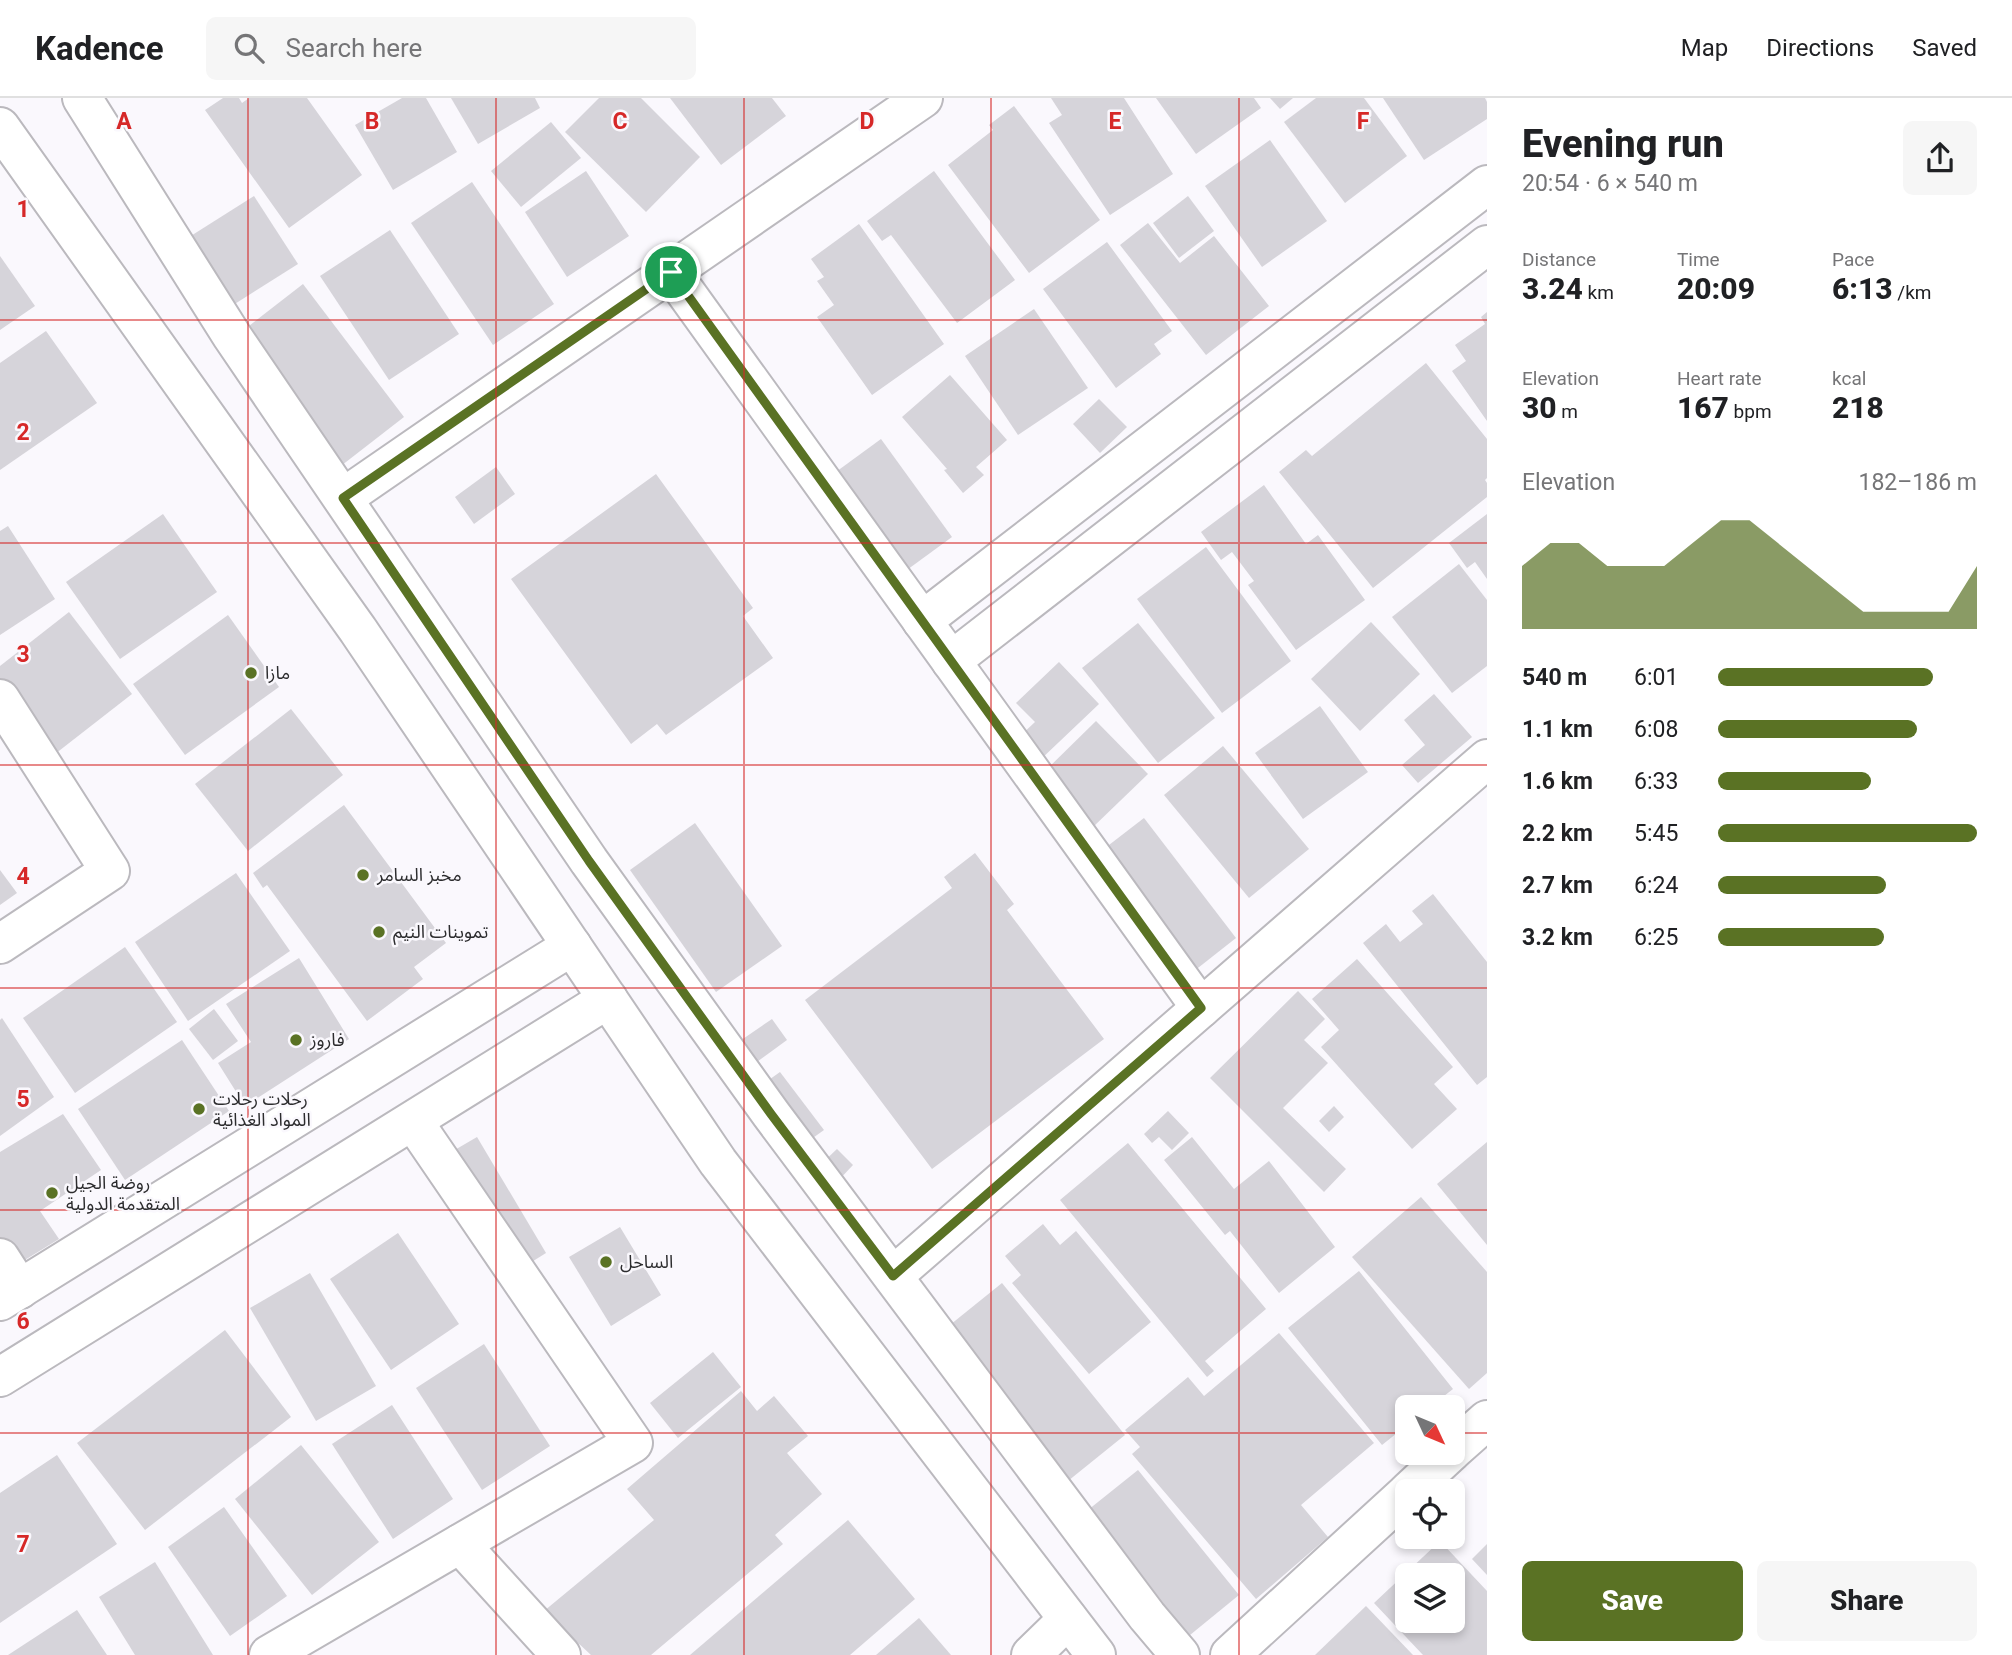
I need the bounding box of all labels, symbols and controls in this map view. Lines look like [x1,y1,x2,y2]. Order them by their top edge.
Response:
search box [206,17,696,80]
text: Kadence [35,29,164,68]
icon: search [230,29,268,67]
text: Search here [286,33,422,63]
text: Map [1681,34,1728,62]
text: Directions [1766,34,1874,62]
text: Saved [1912,34,1977,62]
text: A [116,108,132,135]
text: B [365,108,379,135]
text: C [612,108,628,135]
text: D [860,108,874,135]
text: E [1109,108,1122,135]
text: F [1357,108,1370,135]
button: share [1903,121,1977,195]
text: Evening run [1522,122,1724,166]
text: 20:54 · 6 × 540 m [1522,170,1698,197]
text: 1 [16,196,30,223]
pin [641,242,701,302]
text: Distance [1522,248,1596,271]
text: Time [1677,248,1720,271]
text: Pace [1832,248,1874,271]
icon: arrive [652,253,690,291]
text: 3.24 [1522,271,1583,306]
text: 20:09 [1677,271,1755,306]
text: 6:13 [1832,271,1893,306]
text: km [1583,281,1614,304]
text: /km [1893,281,1932,304]
text: Elevation [1522,367,1599,390]
text: Heart rate [1677,367,1762,390]
text: kcal [1832,367,1866,390]
text: 30 [1522,390,1557,425]
text: 167 [1677,390,1729,425]
text: 218 [1832,390,1884,425]
text: m [1557,400,1578,423]
text: bpm [1729,400,1772,423]
text: 2 [16,419,30,446]
text: Elevation [1522,469,1615,496]
text: 182–186 m [1858,469,1977,496]
text: 3 [16,641,30,668]
place label: مازا [265,662,290,684]
text: 540 m [1522,664,1587,691]
text: 6:01 [1634,664,1678,691]
marker: مازا [243,665,259,681]
text: 1.1 km [1522,716,1593,743]
text: 6:08 [1634,716,1678,743]
text: 1.6 km [1522,768,1593,795]
text: 6:33 [1634,768,1678,795]
text: 2.2 km [1522,820,1593,847]
text: 5:45 [1634,820,1678,847]
text: 4 [16,863,30,890]
place label: مخبز السامر [376,864,462,886]
marker: مخبز السامر [355,867,371,883]
text: 2.7 km [1522,872,1593,899]
text: 6:24 [1634,872,1678,899]
place label: تموينات النيم [393,921,488,945]
marker: تموينات النيم [371,924,387,940]
text: 3.2 km [1522,924,1593,951]
text: 6:25 [1634,924,1678,951]
place label: فاروز [309,1029,345,1051]
marker: فاروز [288,1032,304,1048]
text: 5 [16,1086,30,1113]
place label: رحلات رحلات المواد الغذائية [213,1088,311,1131]
marker: رحلات رحلات المواد الغذائية [191,1101,207,1117]
place label: روضة الجيل المتقدمة الدولية [66,1172,180,1214]
marker: روضة الجيل المتقدمة الدولية [44,1185,60,1201]
place label: الساحل [620,1251,673,1273]
marker: الساحل [598,1254,614,1270]
text: 6 [16,1308,30,1335]
north arrow [1395,1395,1465,1465]
map controls [1395,1395,1465,1633]
button: locate [1395,1479,1465,1549]
text: 7 [16,1531,30,1558]
button: Save [1522,1561,1743,1641]
button: Share [1757,1561,1977,1641]
button: layers [1395,1563,1465,1633]

